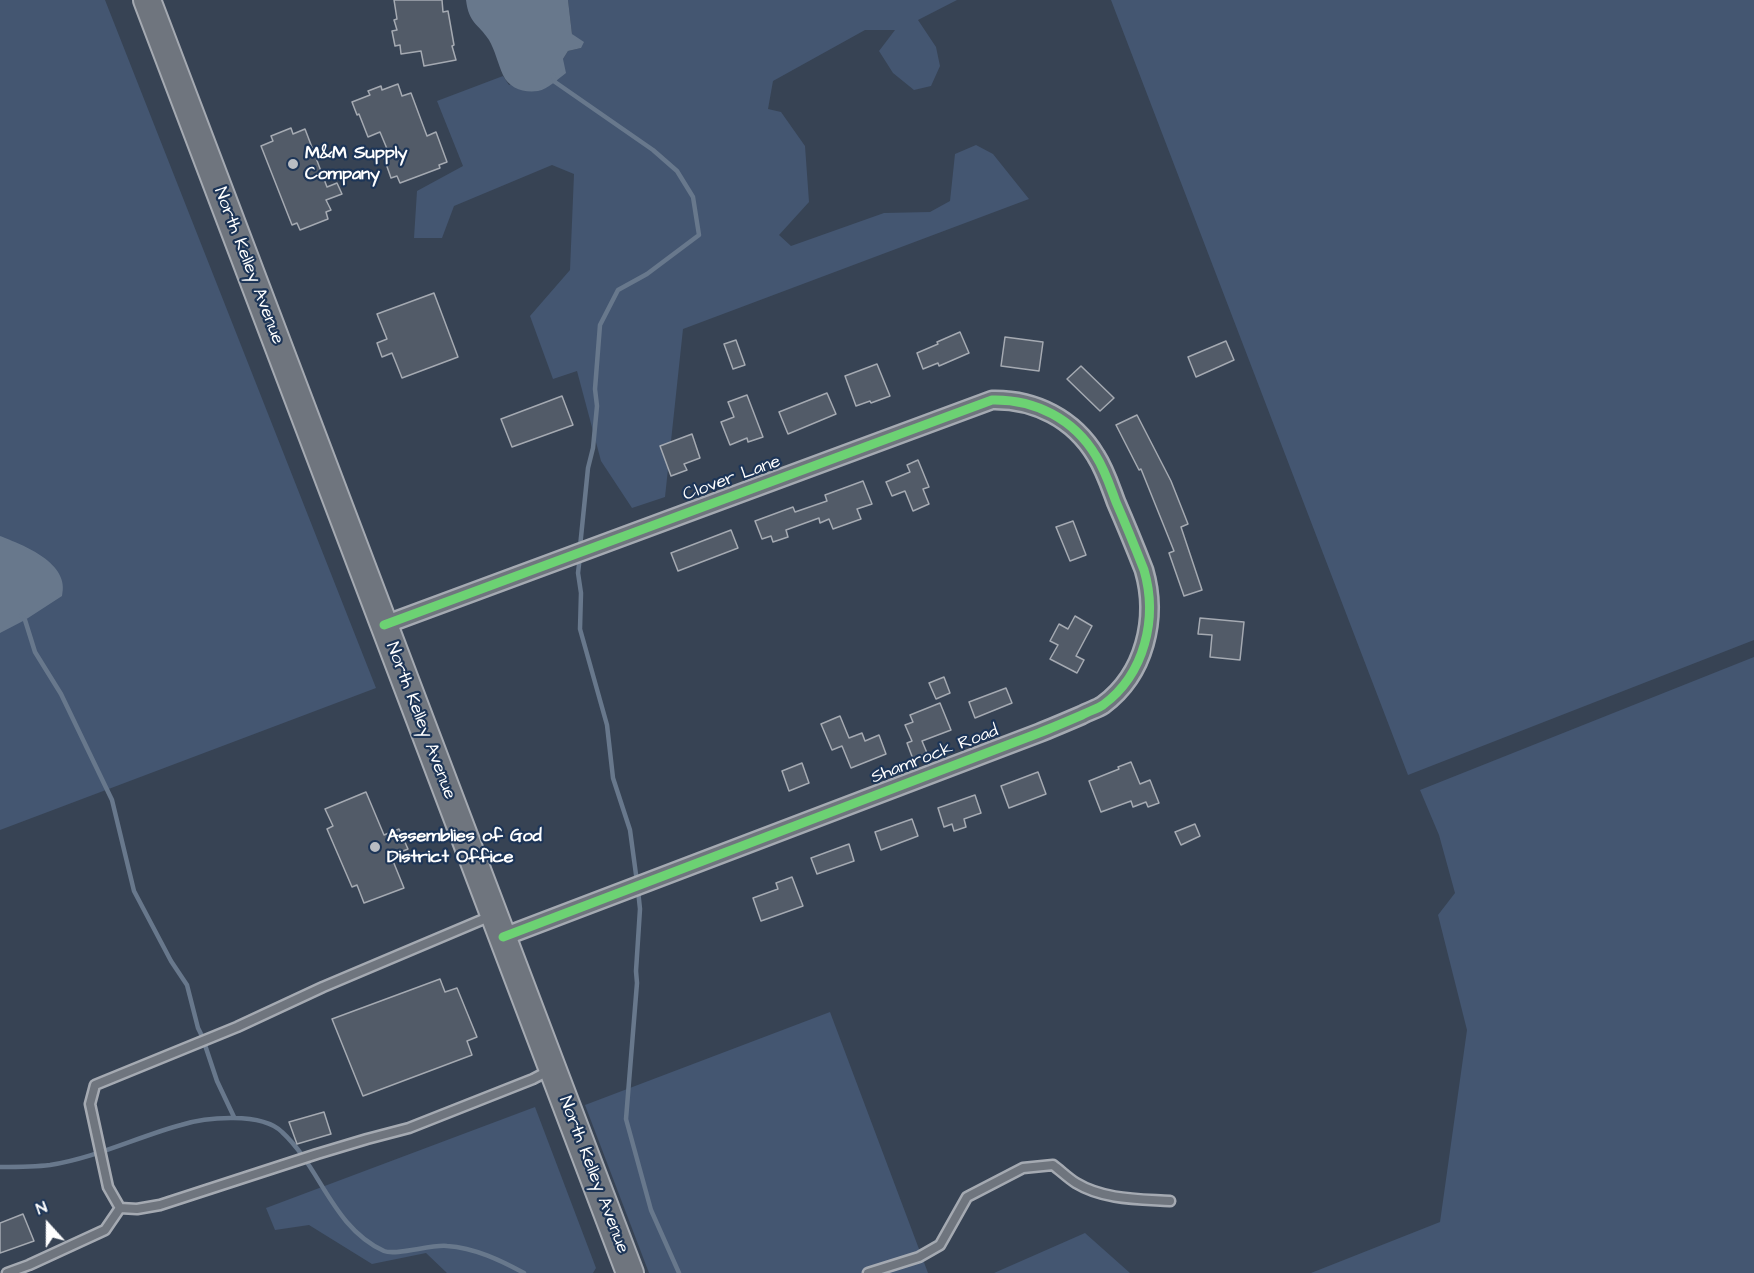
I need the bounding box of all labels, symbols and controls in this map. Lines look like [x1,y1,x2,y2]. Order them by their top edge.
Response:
place label: M&M Supply Company [305,143,407,186]
marker: M&M Supply Company [286,157,300,171]
street label: North Kelley Avenue [208,184,288,348]
street label: Clover Lane [680,451,784,507]
street label: North Kelley Avenue [380,639,460,803]
street label: Shamrock Road [868,721,1002,789]
place label: Assemblies of God District Office [387,826,542,868]
marker: Assemblies of God District Office [368,840,382,854]
street label: North Kelley Avenue [553,1093,633,1257]
north arrow [18,1195,78,1255]
text: N [33,1196,50,1220]

